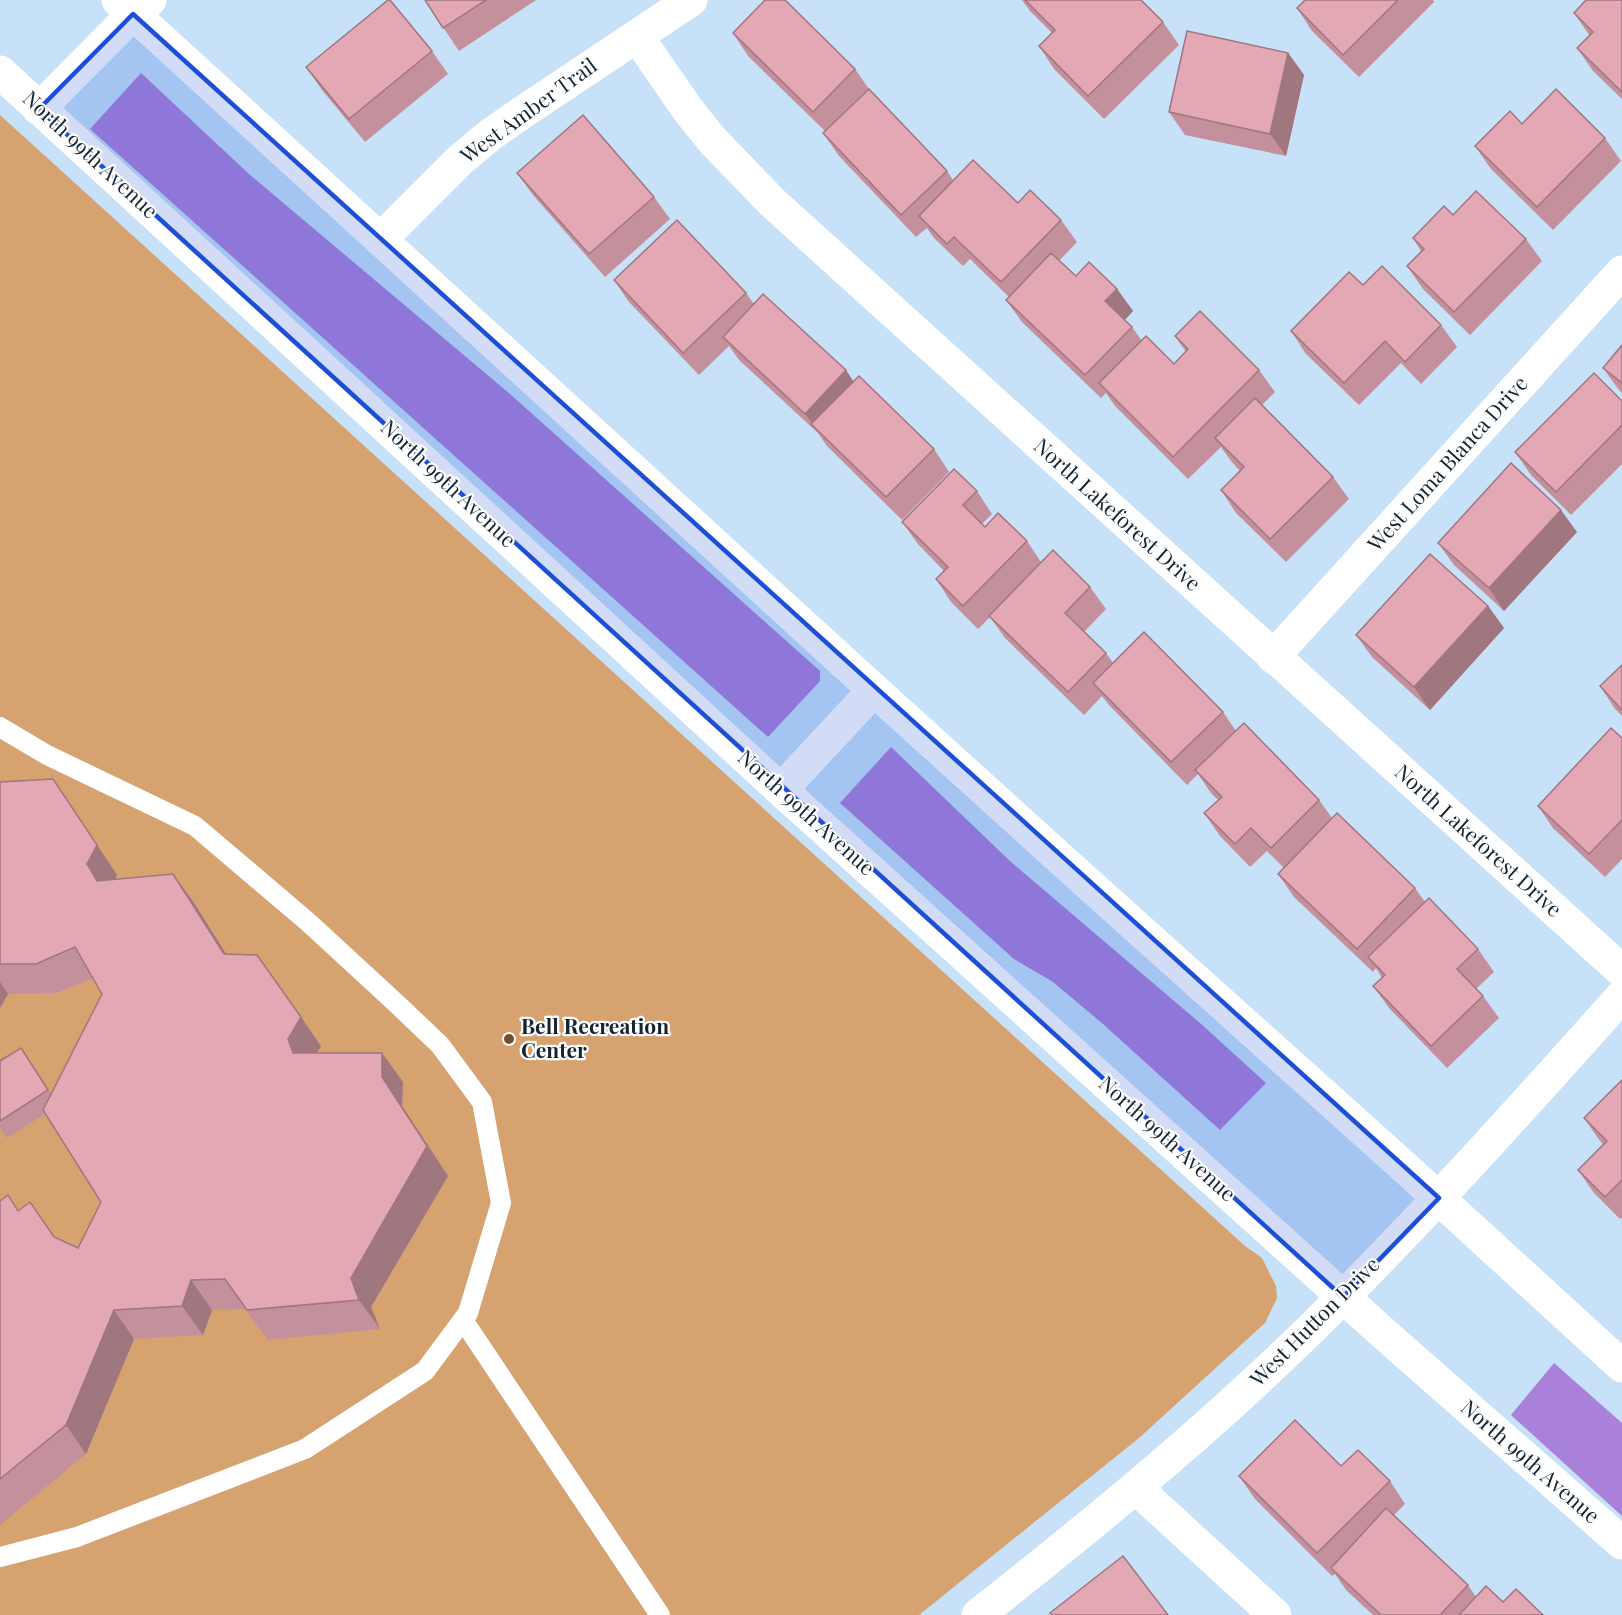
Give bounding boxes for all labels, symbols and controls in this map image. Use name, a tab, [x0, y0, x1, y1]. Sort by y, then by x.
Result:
street label: West Amber Trail	[453, 50, 602, 169]
street label: North 99th Avenue	[18, 84, 165, 224]
street label: West Loma Blanca Drive	[1360, 369, 1533, 557]
street label: North 99th Avenue	[376, 413, 523, 553]
street label: North Lakeforest Drive	[1029, 431, 1208, 596]
street label: North 99th Avenue	[733, 742, 882, 881]
street label: North Lakeforest Drive	[1390, 757, 1569, 922]
place label: Bell Recreation Center	[521, 1011, 669, 1063]
marker: Bell Recreation Center	[502, 1032, 516, 1046]
street label: North 99th Avenue	[1094, 1068, 1243, 1207]
street label: West Hutton Drive	[1242, 1250, 1384, 1392]
street label: North 99th Avenue	[1456, 1392, 1607, 1529]

